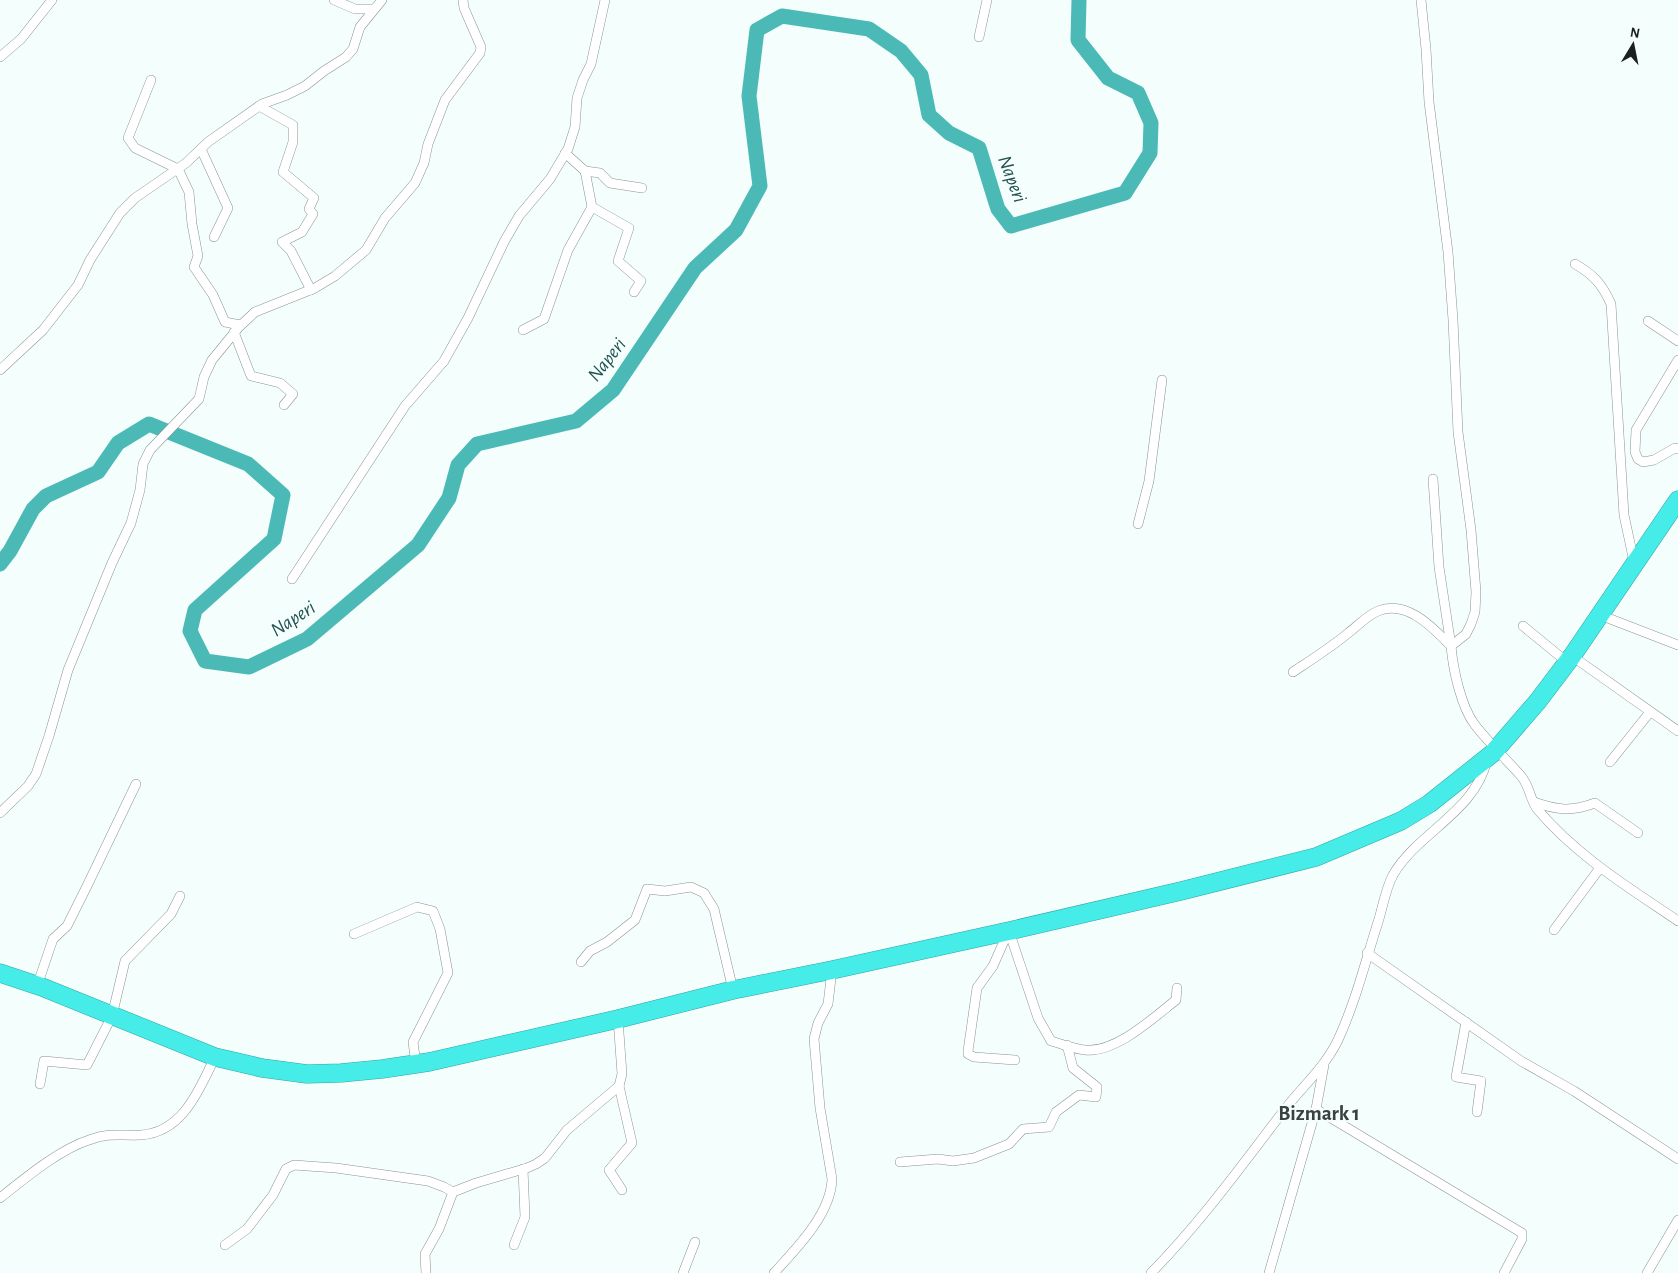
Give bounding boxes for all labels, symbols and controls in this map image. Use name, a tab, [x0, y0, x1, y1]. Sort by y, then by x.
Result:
north arrow	[1608, 20, 1658, 70]
text: N	[1629, 25, 1641, 41]
water label: Naperi	[994, 153, 1030, 205]
water label: Naperi	[584, 335, 630, 385]
water label: Naperi	[267, 597, 319, 641]
district label: Bizmark 1	[1278, 1103, 1360, 1124]

